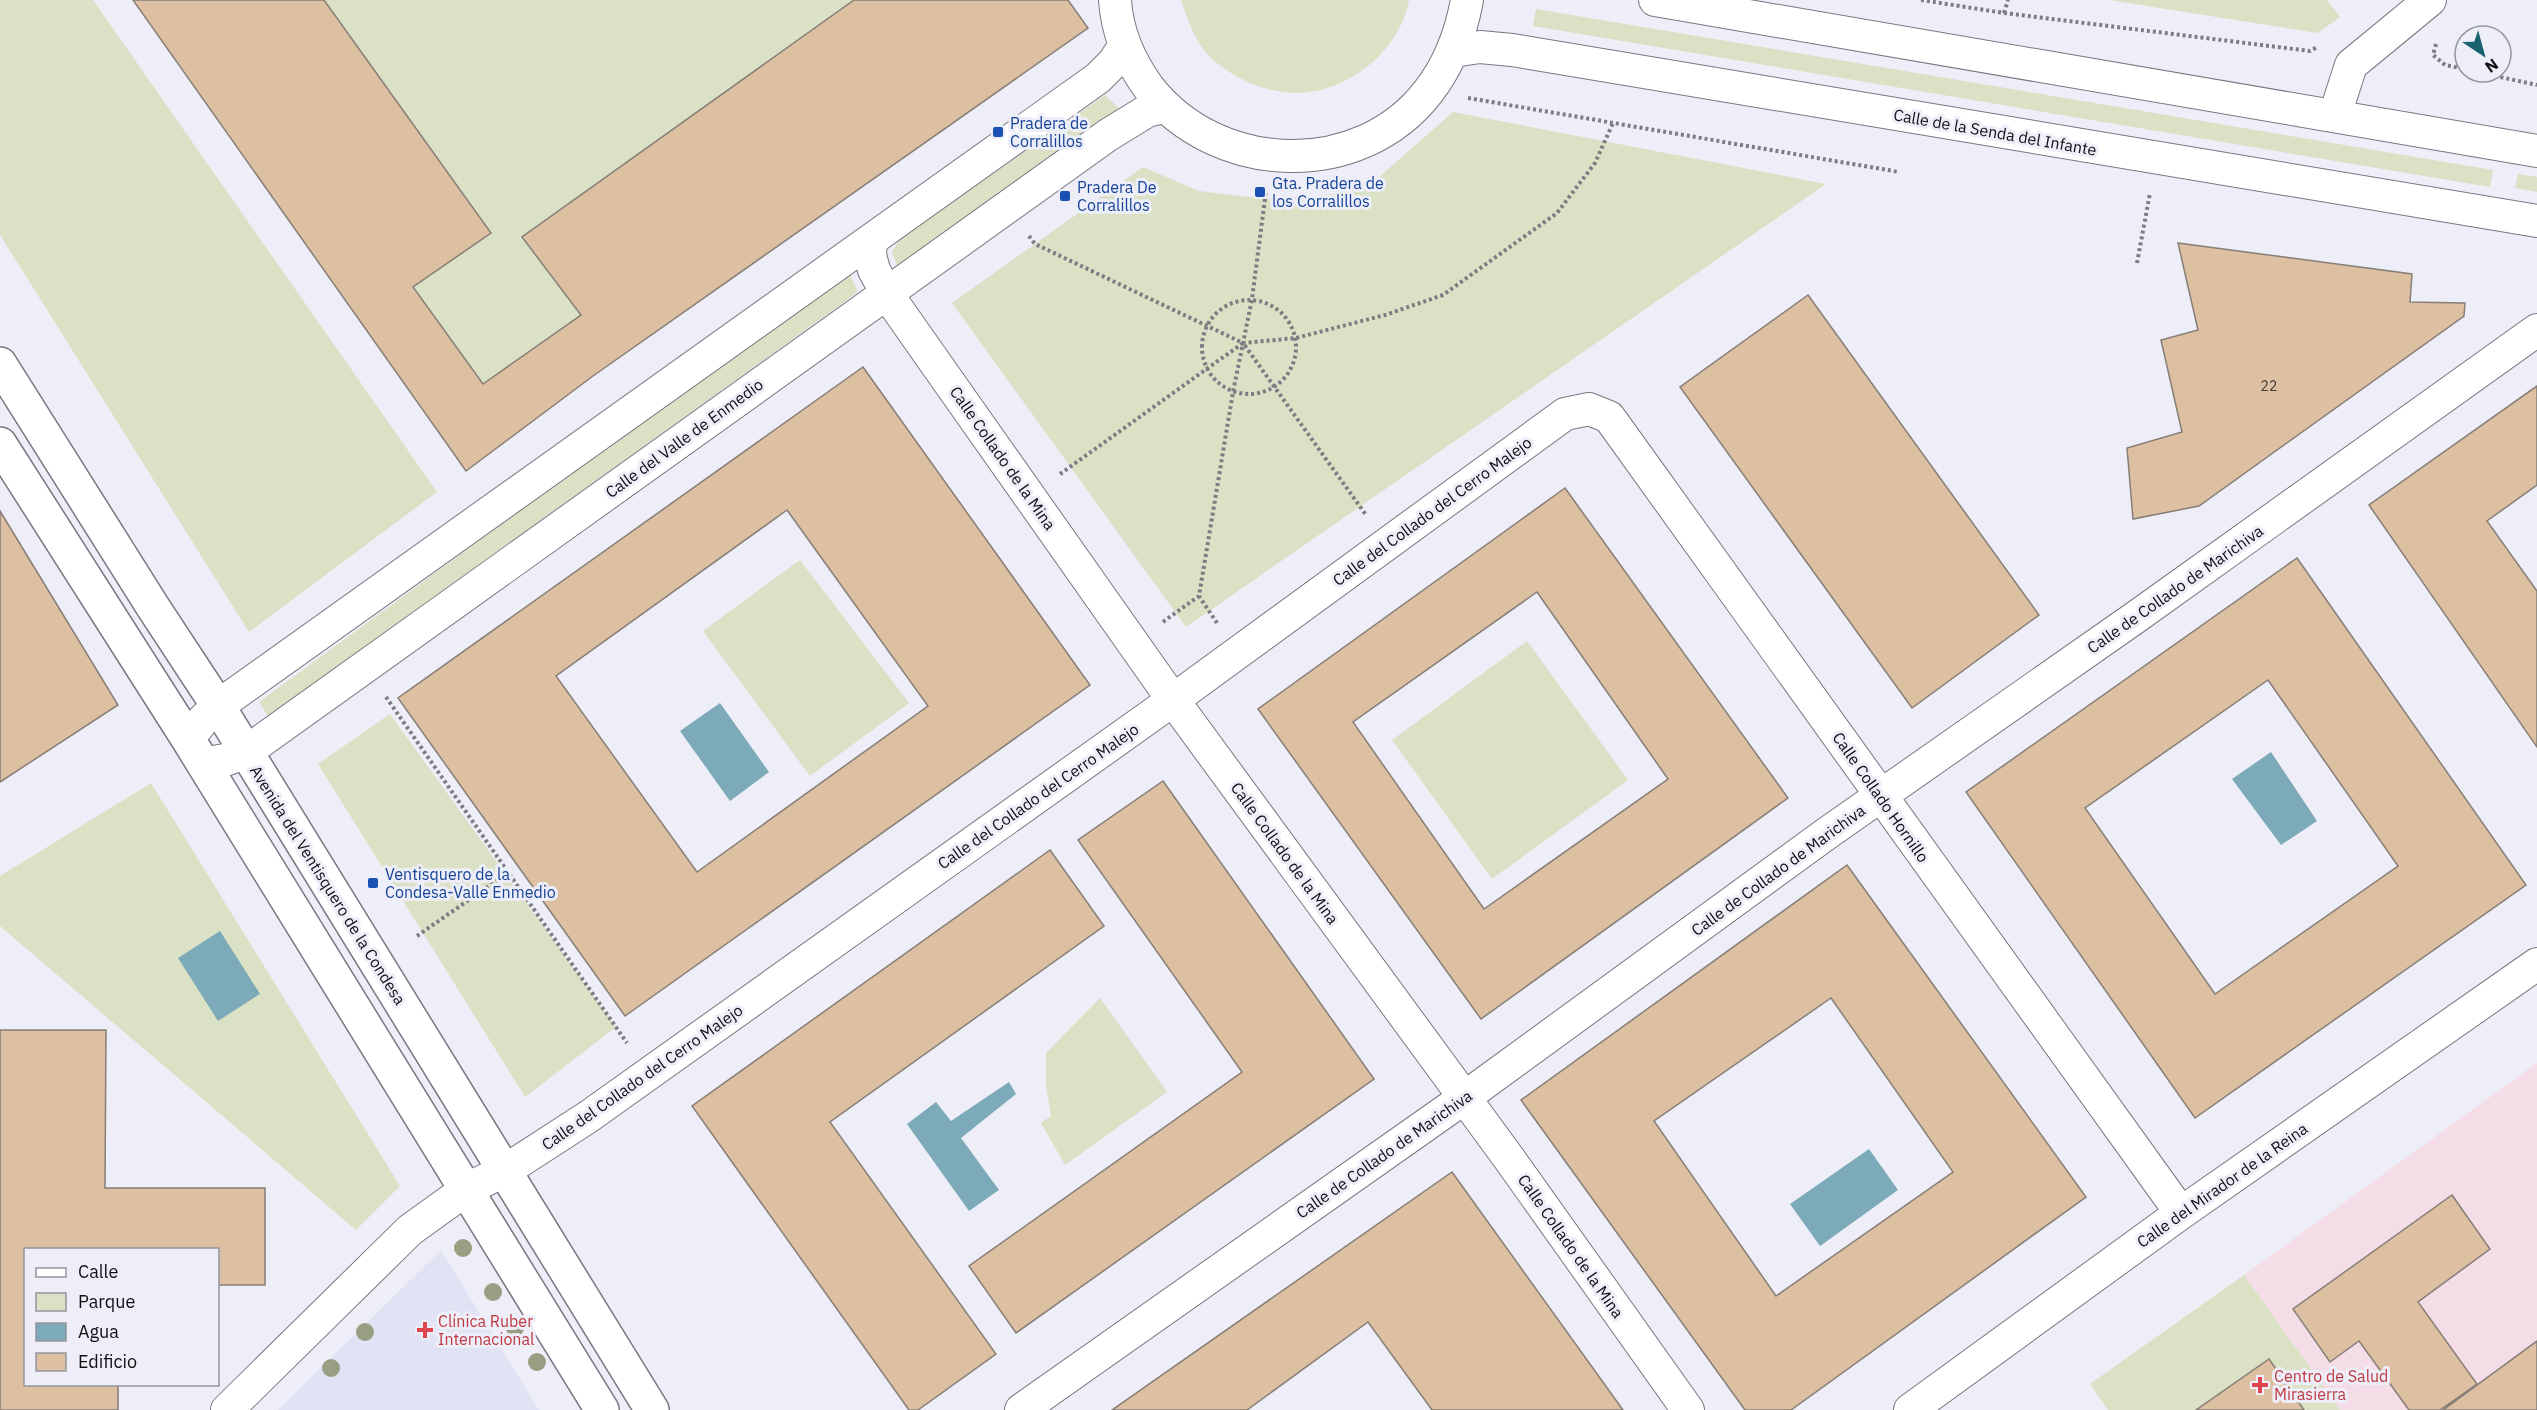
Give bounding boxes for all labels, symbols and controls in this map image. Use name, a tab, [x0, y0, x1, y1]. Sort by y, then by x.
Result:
north arrow	[2453, 24, 2513, 84]
text: N	[2481, 55, 2502, 78]
street label: Calle de la Senda del Infante	[1892, 104, 2098, 160]
place label: Pradera de Corralillos	[1010, 113, 1088, 151]
marker: Pradera de Corralillos	[991, 125, 1005, 139]
place label: Gta. Pradera de los Corralillos	[1272, 173, 1384, 211]
place label: Pradera De Corralillos	[1077, 177, 1157, 215]
marker: Gta. Pradera de los Corralillos	[1253, 185, 1267, 199]
marker: Pradera De Corralillos	[1058, 189, 1072, 203]
street label: Calle del Valle de Enmedio	[601, 374, 767, 502]
house number: 22	[2261, 377, 2277, 395]
street label: Calle Collado de la Mina	[946, 382, 1060, 534]
street label: Calle del Collado del Cerro Malejo	[1329, 432, 1535, 590]
street label: Calle de Collado de Marichiva	[2083, 520, 2267, 657]
street label: Calle del Collado del Cerro Malejo	[934, 719, 1142, 873]
street label: Calle Collado Hornillo	[1828, 728, 1934, 866]
street label: Avenida del Ventisquero de la Condesa	[246, 762, 411, 1009]
street label: Calle Collado de la Mina	[1227, 778, 1344, 928]
street label: Calle de Collado de Marichiva	[1687, 800, 1869, 940]
place label: Ventisquero de la Condesa-Valle Enmedio	[385, 864, 556, 902]
marker: Ventisquero de la Condesa-Valle Enmedio	[366, 876, 380, 890]
street label: Calle del Collado del Cerro Malejo	[538, 1000, 746, 1154]
street label: Calle de Collado de Marichiva	[1292, 1085, 1476, 1222]
street label: Calle del Mirador de la Reina	[2133, 1118, 2312, 1252]
street label: Calle Collado de la Mina	[1514, 1170, 1628, 1322]
legend	[24, 1248, 219, 1386]
text: Calle	[78, 1260, 118, 1283]
text: Parque	[78, 1290, 136, 1313]
place label: Clínica Ruber Internacional	[438, 1311, 534, 1349]
text: Agua	[78, 1320, 119, 1343]
marker: Clínica Ruber Internacional	[416, 1321, 434, 1339]
text: Edificio	[78, 1350, 137, 1373]
place label: Centro de Salud Mirasierra	[2274, 1366, 2388, 1404]
marker: Centro de Salud Mirasierra	[2251, 1376, 2269, 1394]

